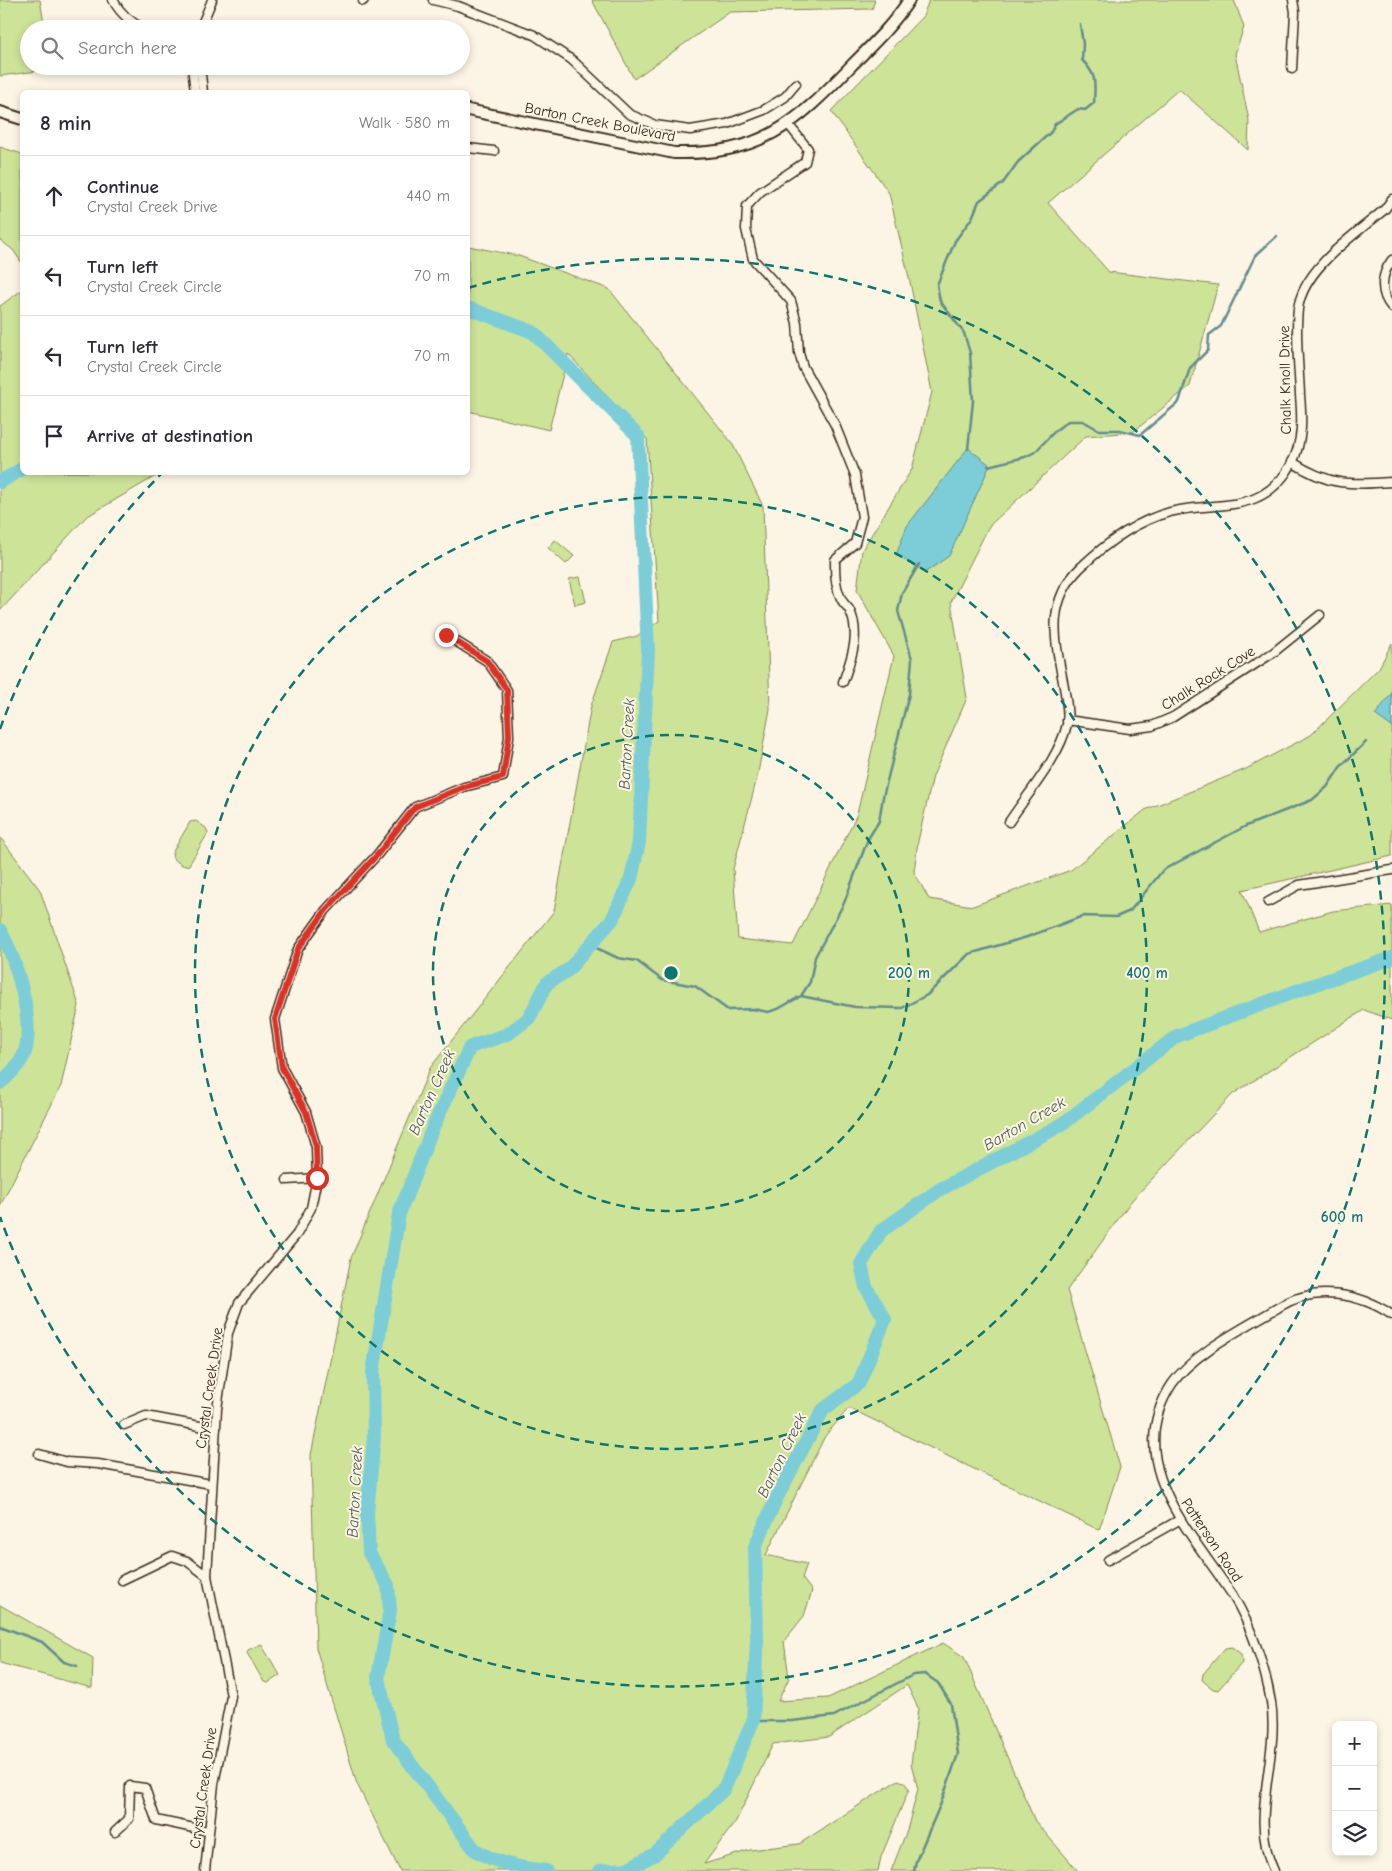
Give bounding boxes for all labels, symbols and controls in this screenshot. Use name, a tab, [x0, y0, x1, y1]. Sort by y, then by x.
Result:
search box	[20, 20, 470, 75]
icon: search	[38, 34, 66, 62]
text: Search here	[78, 37, 177, 59]
street label: Barton Creek Boulevard	[523, 99, 677, 145]
text: 8 min	[40, 111, 91, 135]
text: Walk · 580 m	[359, 114, 450, 132]
text: Continue	[87, 176, 159, 198]
icon: ahead	[40, 182, 68, 210]
text: 440 m	[406, 187, 450, 205]
text: Crystal Creek Drive	[87, 198, 218, 216]
text: Turn left	[87, 256, 158, 278]
icon: left	[40, 262, 68, 290]
text: 70 m	[414, 267, 450, 285]
text: Crystal Creek Circle	[87, 278, 222, 296]
street label: Chalk Knoll Drive	[1275, 325, 1295, 435]
text: Turn left	[87, 336, 158, 358]
icon: left	[40, 342, 68, 370]
text: 70 m	[414, 347, 450, 365]
text: Crystal Creek Circle	[87, 358, 222, 376]
icon: arrive	[40, 422, 68, 450]
text: Arrive at destination	[87, 425, 253, 447]
route end	[435, 624, 458, 647]
street label: Chalk Rock Cove	[1158, 642, 1259, 714]
water label: Barton Creek	[616, 698, 638, 790]
centre of rings	[662, 964, 680, 982]
text: 200 m	[888, 964, 930, 982]
text: 400 m	[1126, 964, 1168, 982]
water label: Barton Creek	[405, 1047, 459, 1138]
water label: Barton Creek	[980, 1093, 1069, 1155]
route start	[306, 1167, 329, 1190]
text: 600 m	[1321, 1208, 1363, 1226]
street label: Crystal Creek Drive	[192, 1326, 227, 1450]
water label: Barton Creek	[754, 1410, 810, 1501]
water label: Barton Creek	[344, 1446, 366, 1538]
street label: Patterson Road	[1177, 1495, 1247, 1585]
map controls	[1332, 1721, 1377, 1856]
button: +	[1332, 1721, 1377, 1766]
street label: Crystal Creek Drive	[186, 1726, 221, 1850]
button: −	[1332, 1766, 1377, 1811]
button: layers	[1332, 1811, 1377, 1856]

